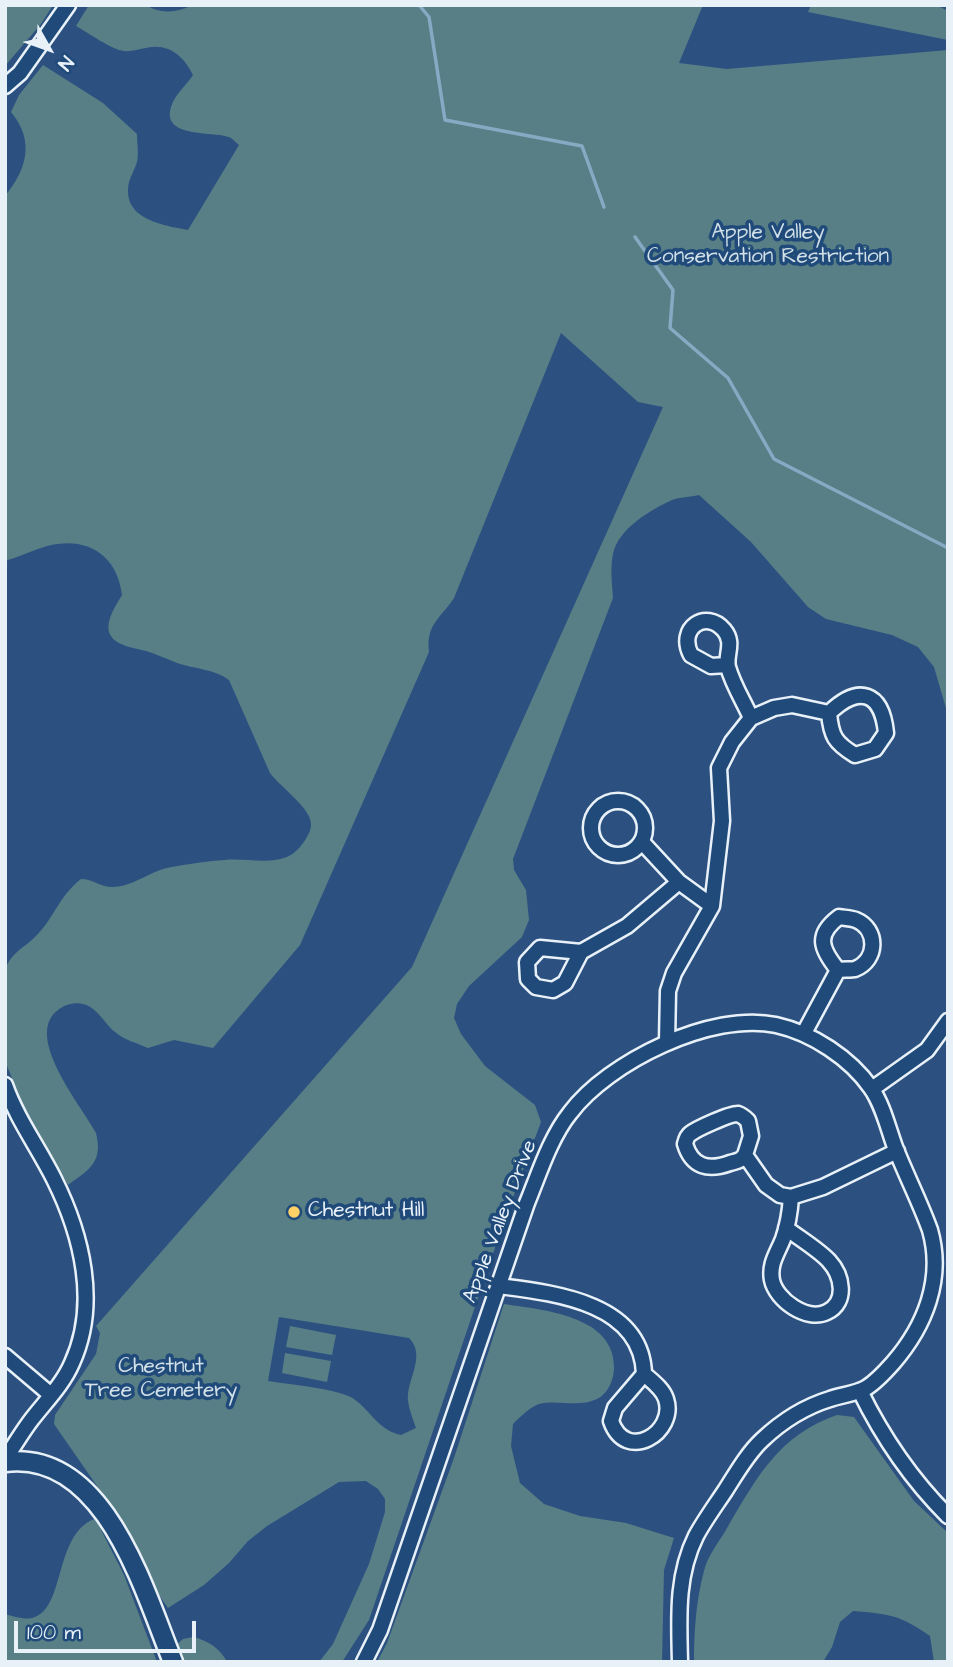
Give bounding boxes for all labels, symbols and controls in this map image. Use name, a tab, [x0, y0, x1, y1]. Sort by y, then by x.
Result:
north arrow	[14, 14, 84, 84]
text: N	[51, 50, 80, 76]
park label: Apple Valley Conservation Restriction	[647, 221, 889, 271]
street label: Apple Valley Drive	[458, 1137, 544, 1307]
place label: Chestnut Hill	[308, 1199, 424, 1225]
marker: Chestnut Hill	[286, 1204, 302, 1220]
park label: Chestnut Tree Cemetery	[85, 1355, 237, 1405]
scale bar	[18, 1608, 200, 1652]
text: 100 m	[27, 1618, 81, 1647]

